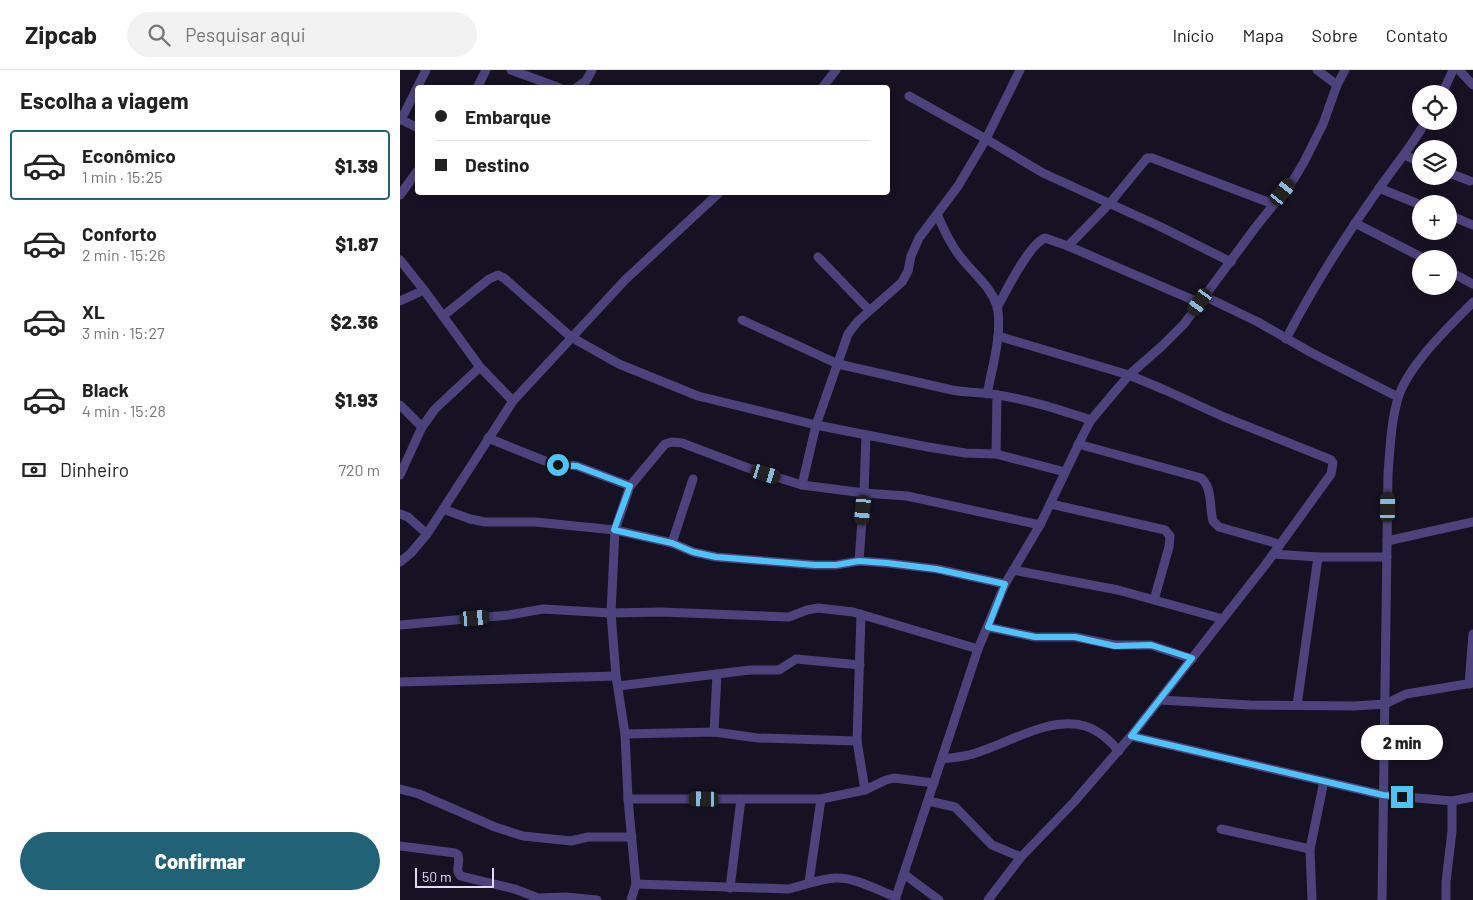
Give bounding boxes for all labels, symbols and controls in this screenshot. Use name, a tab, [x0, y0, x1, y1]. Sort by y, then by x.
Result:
search box	[127, 12, 477, 57]
text: Zipcab	[25, 20, 97, 49]
icon: search	[145, 21, 173, 49]
text: Pesquisar aqui	[185, 23, 306, 46]
text: Início	[1172, 24, 1214, 46]
text: Mapa	[1242, 24, 1284, 46]
text: Sobre	[1312, 24, 1358, 46]
text: Contato	[1386, 24, 1448, 46]
map controls	[1412, 85, 1457, 295]
button: locate	[1412, 85, 1457, 130]
text: Escolha a viagem	[20, 87, 189, 113]
text: Embarque	[465, 105, 551, 128]
button: layers	[1412, 140, 1457, 185]
icon: car	[22, 143, 67, 188]
text: Econômico	[82, 144, 176, 167]
text: Destino	[465, 153, 530, 176]
text: $1.39	[335, 154, 378, 177]
text: 1 min · 15:25	[82, 167, 163, 186]
car	[1267, 176, 1298, 208]
button: +	[1412, 195, 1457, 240]
icon: car	[22, 221, 67, 266]
text: Conforto	[82, 222, 157, 245]
text: $1.87	[335, 232, 378, 255]
text: 2 min · 15:26	[82, 245, 166, 264]
button: −	[1412, 250, 1457, 295]
car	[1185, 285, 1214, 319]
icon: car	[22, 299, 67, 344]
text: XL	[82, 300, 105, 323]
text: $2.36	[330, 310, 378, 333]
text: 3 min · 15:27	[82, 323, 165, 342]
icon: car	[22, 377, 67, 422]
text: Black	[82, 378, 129, 401]
text: $1.93	[335, 388, 378, 411]
text: 4 min · 15:28	[82, 401, 166, 420]
route start	[547, 454, 569, 476]
icon: cash	[20, 456, 48, 484]
text: Dinheiro	[60, 458, 129, 481]
text: 720 m	[338, 460, 380, 479]
car	[749, 462, 782, 486]
car	[1380, 492, 1395, 522]
car	[854, 494, 871, 526]
car	[459, 609, 490, 627]
callout: 2 min	[1361, 724, 1443, 760]
text: 2 min	[1383, 733, 1421, 752]
route end	[1391, 786, 1413, 808]
car	[688, 791, 719, 807]
button: Confirmar	[20, 832, 380, 890]
scale bar	[415, 865, 494, 888]
text: 50 m	[422, 868, 451, 885]

